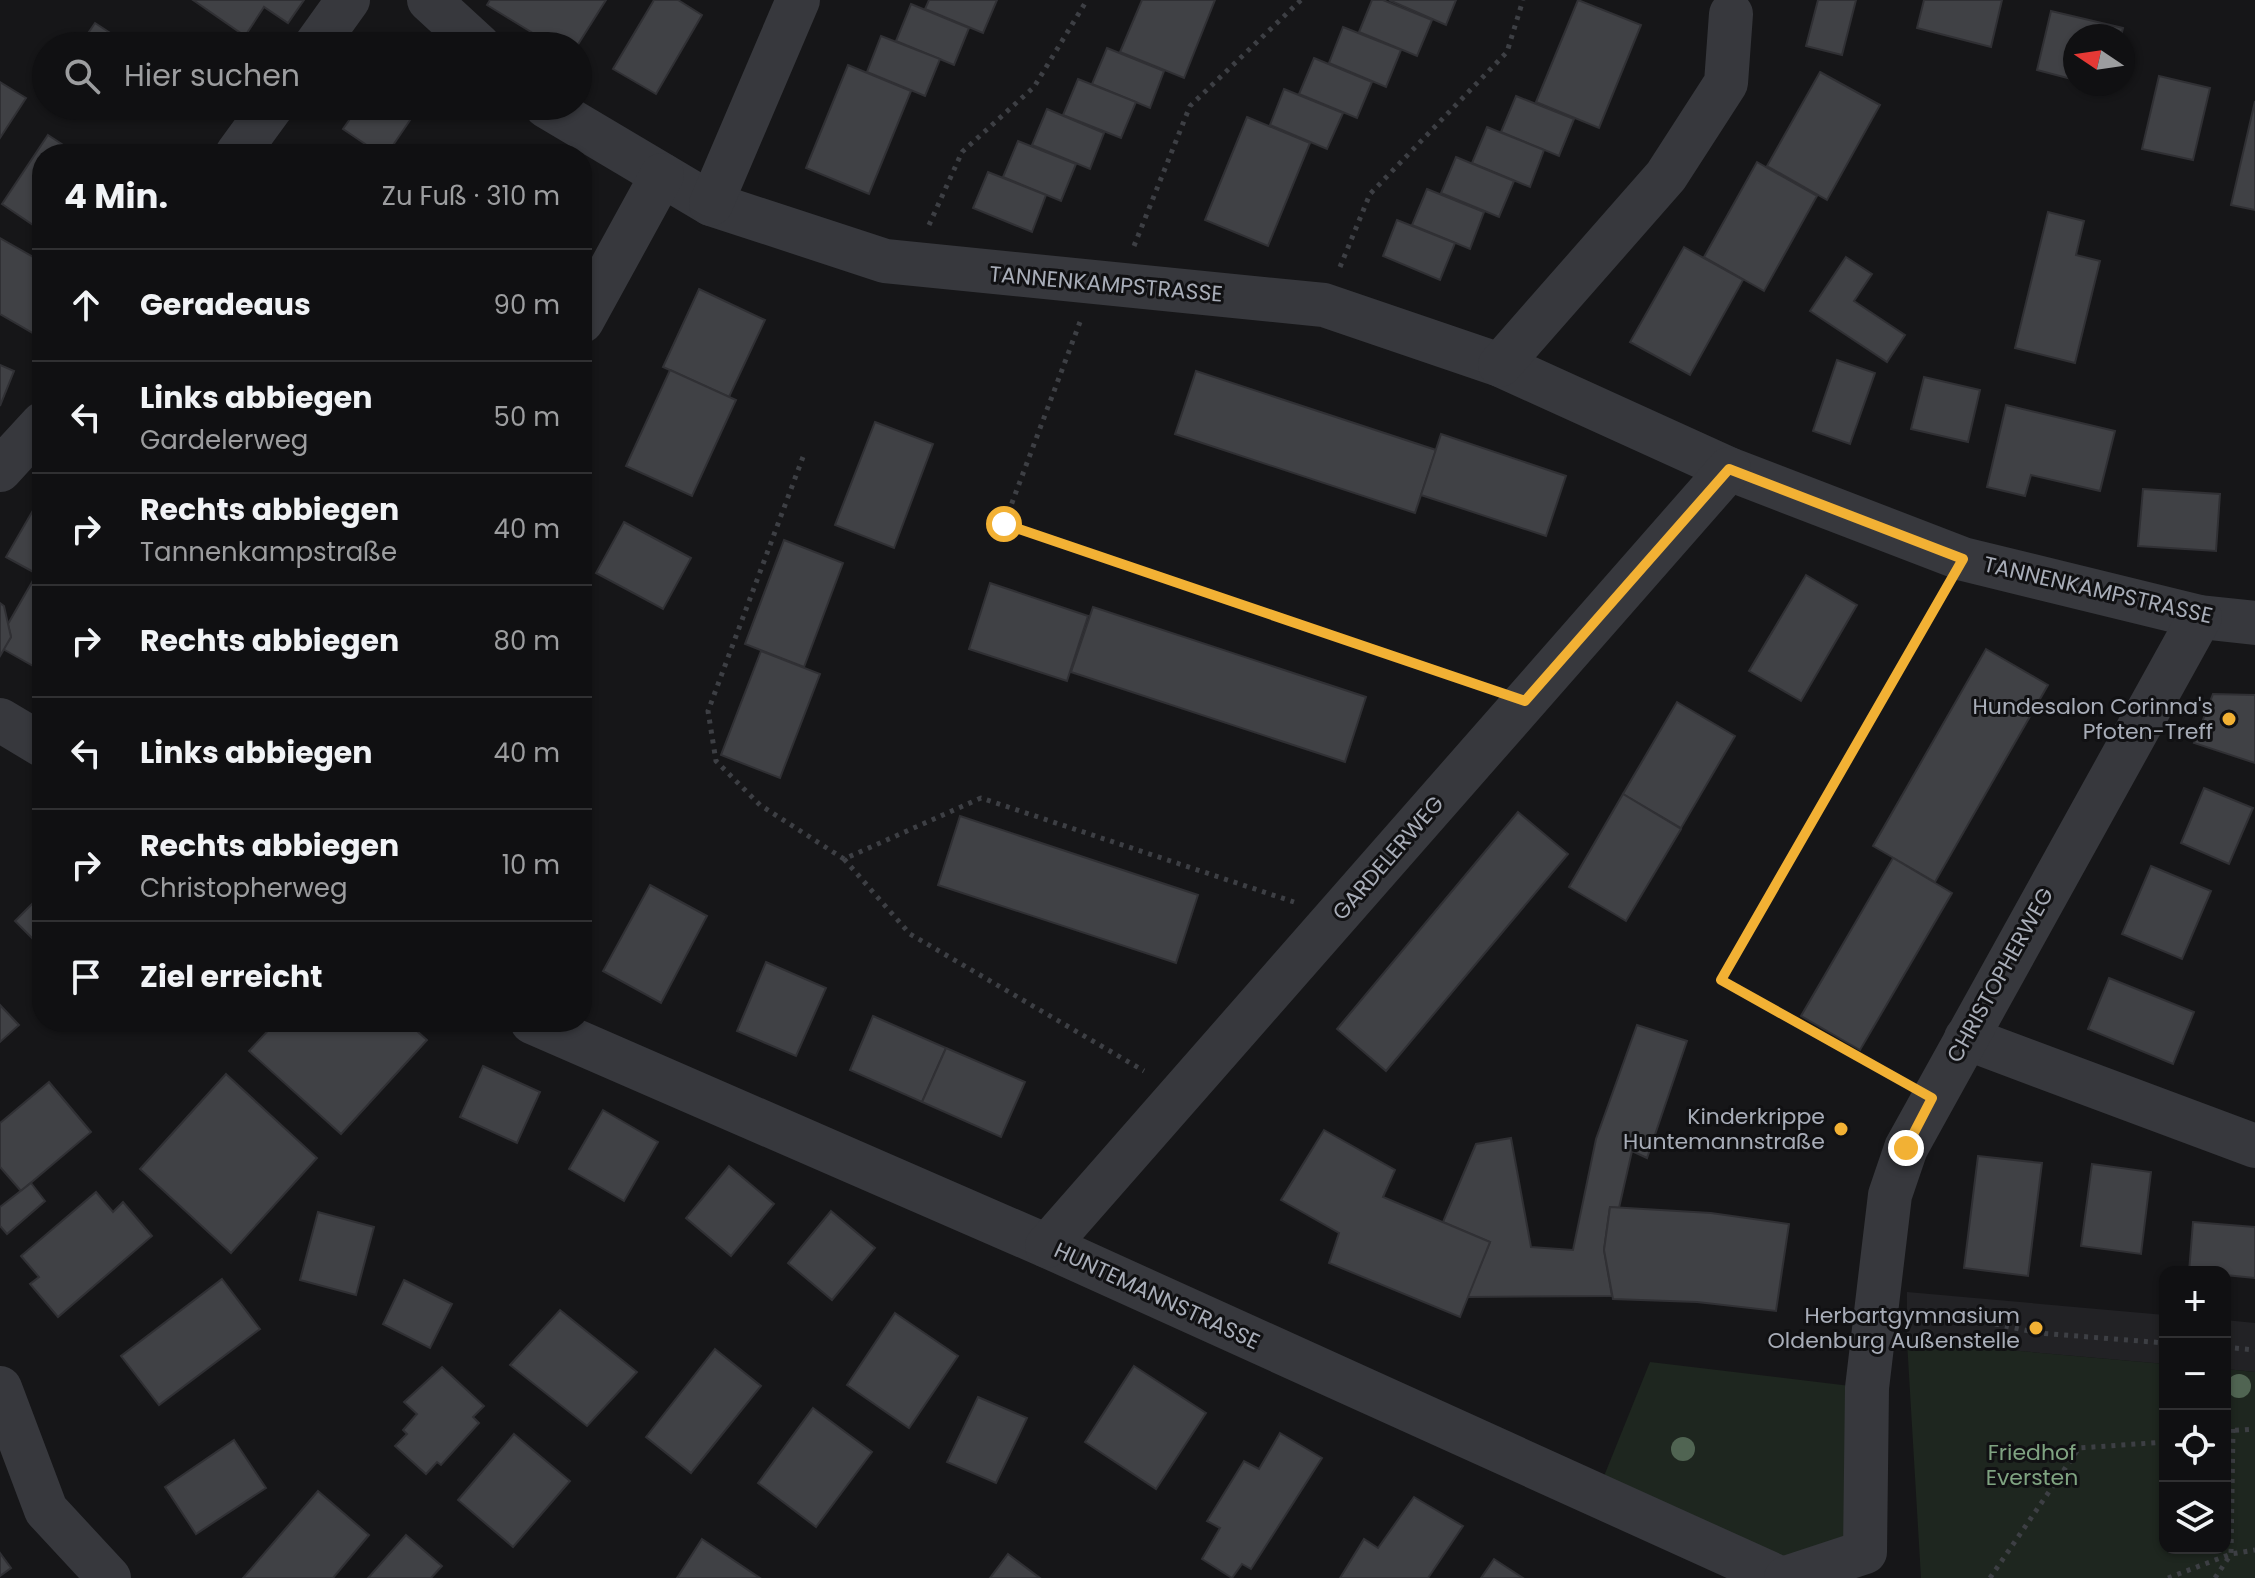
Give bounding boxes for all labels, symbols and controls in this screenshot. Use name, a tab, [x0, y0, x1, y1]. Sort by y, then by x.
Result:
north arrow	[2063, 24, 2135, 96]
search box	[32, 32, 592, 120]
icon: search	[60, 54, 104, 98]
text: Hier suchen	[124, 54, 300, 97]
text: 4 Min.	[64, 172, 168, 220]
text: Zu Fuß · 310 m	[382, 178, 560, 214]
street label: TANNENKAMPSTRASSE	[988, 258, 1224, 310]
icon: ahead	[64, 283, 108, 327]
text: Geradeaus	[140, 283, 311, 326]
text: 90 m	[494, 287, 560, 323]
text: Links abbiegen	[140, 376, 373, 419]
icon: left	[64, 395, 108, 439]
text: 50 m	[494, 399, 560, 435]
text: Gardelerweg	[140, 422, 308, 458]
text: Rechts abbiegen	[140, 488, 399, 531]
route start	[986, 506, 1022, 542]
icon: right	[64, 507, 108, 551]
text: 40 m	[494, 511, 560, 547]
text: Tannenkampstraße	[140, 534, 397, 570]
street label: TANNENKAMPSTRASSE	[1980, 549, 2216, 631]
icon: right	[64, 619, 108, 663]
text: Rechts abbiegen	[140, 619, 399, 662]
text: 80 m	[494, 623, 560, 659]
place label: Hundesalon Corinna's Pfoten-Treff	[1973, 691, 2213, 747]
marker: Hundesalon Corinna's Pfoten-Treff	[2220, 710, 2238, 728]
icon: left	[64, 731, 108, 775]
text: Links abbiegen	[140, 731, 373, 774]
text: 40 m	[494, 735, 560, 771]
street label: GARDELERWEG	[1325, 789, 1451, 927]
text: Rechts abbiegen	[140, 824, 399, 867]
icon: right	[64, 843, 108, 887]
text: 10 m	[502, 847, 560, 883]
text: Christopherweg	[140, 870, 348, 906]
street label: CHRISTOPHERWEG	[1939, 882, 2061, 1068]
icon: arrive	[64, 955, 108, 999]
text: Ziel erreicht	[140, 955, 322, 998]
place label: Kinderkrippe Huntemannstraße	[1623, 1101, 1825, 1157]
marker: Kinderkrippe Huntemannstraße	[1832, 1120, 1850, 1138]
route end	[1888, 1130, 1924, 1166]
street label: HUNTEMANNSTRASSE	[1049, 1235, 1265, 1357]
map controls	[2159, 1266, 2231, 1554]
button: +	[2159, 1266, 2231, 1338]
place label: Herbartgymnasium Oldenburg Außenstelle	[1768, 1300, 2020, 1356]
marker: Herbartgymnasium Oldenburg Außenstelle	[2027, 1319, 2045, 1337]
button: −	[2159, 1338, 2231, 1410]
button: locate	[2159, 1410, 2231, 1482]
park label: Friedhof Eversten	[1986, 1437, 2078, 1493]
button: layers	[2159, 1482, 2231, 1554]

